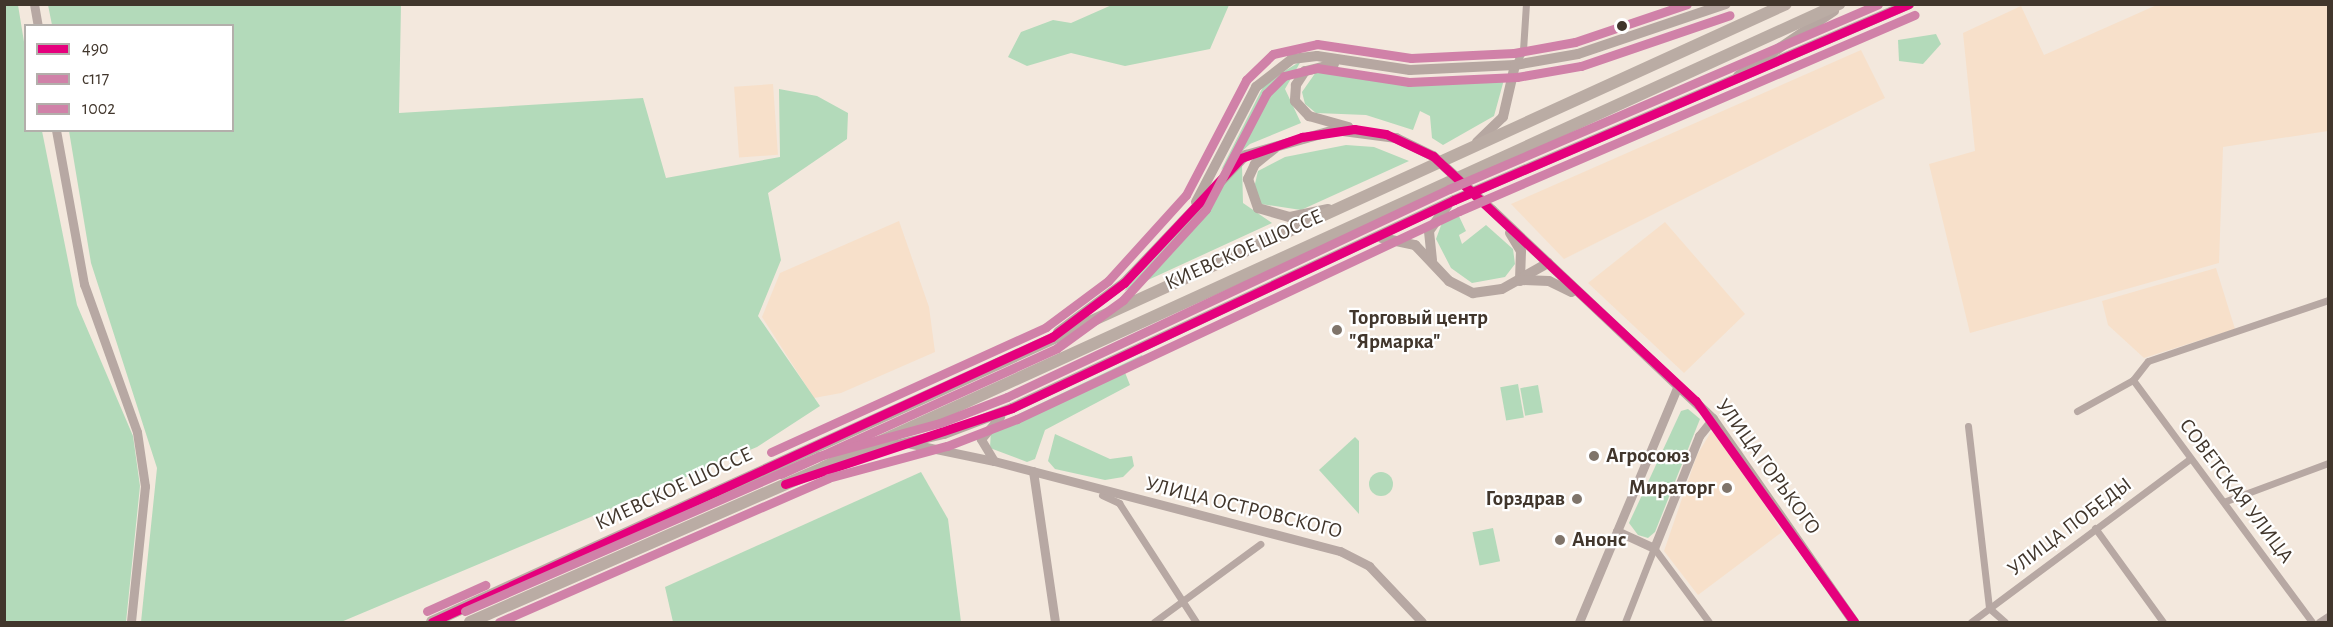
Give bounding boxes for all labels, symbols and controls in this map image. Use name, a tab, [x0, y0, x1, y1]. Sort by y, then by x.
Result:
unlabelled marker	[1616, 20, 1628, 32]
legend	[24, 24, 234, 132]
text: 490	[82, 40, 109, 58]
text: с117	[82, 70, 109, 88]
text: 1002	[82, 100, 115, 118]
street label: КИЕВСКОЕ ШОССЕ	[1161, 204, 1327, 296]
place label: Торговый центр "Ярмарка"	[1349, 305, 1488, 355]
marker: Торговый центр "Ярмарка"	[1330, 323, 1344, 337]
street label: УЛИЦА ГОРЬКОГО	[1710, 394, 1826, 540]
street label: СОВЕТСКАЯ УЛИЦА	[2173, 414, 2299, 568]
street label: КИЕВСКОЕ ШОССЕ	[592, 442, 756, 536]
place label: Агросоюз	[1606, 443, 1690, 469]
marker: Агросоюз	[1587, 449, 1601, 463]
street label: УЛИЦА ОСТРОВСКОГО	[1143, 471, 1345, 545]
street label: УЛИЦА ПОБЕДЫ	[2003, 472, 2137, 582]
place label: Мираторг	[1629, 475, 1715, 501]
marker: Мираторг	[1720, 481, 1734, 495]
place label: Горздрав	[1486, 486, 1565, 512]
marker: Горздрав	[1570, 492, 1584, 506]
place label: Анонс	[1572, 527, 1626, 553]
marker: Анонс	[1553, 533, 1567, 547]

